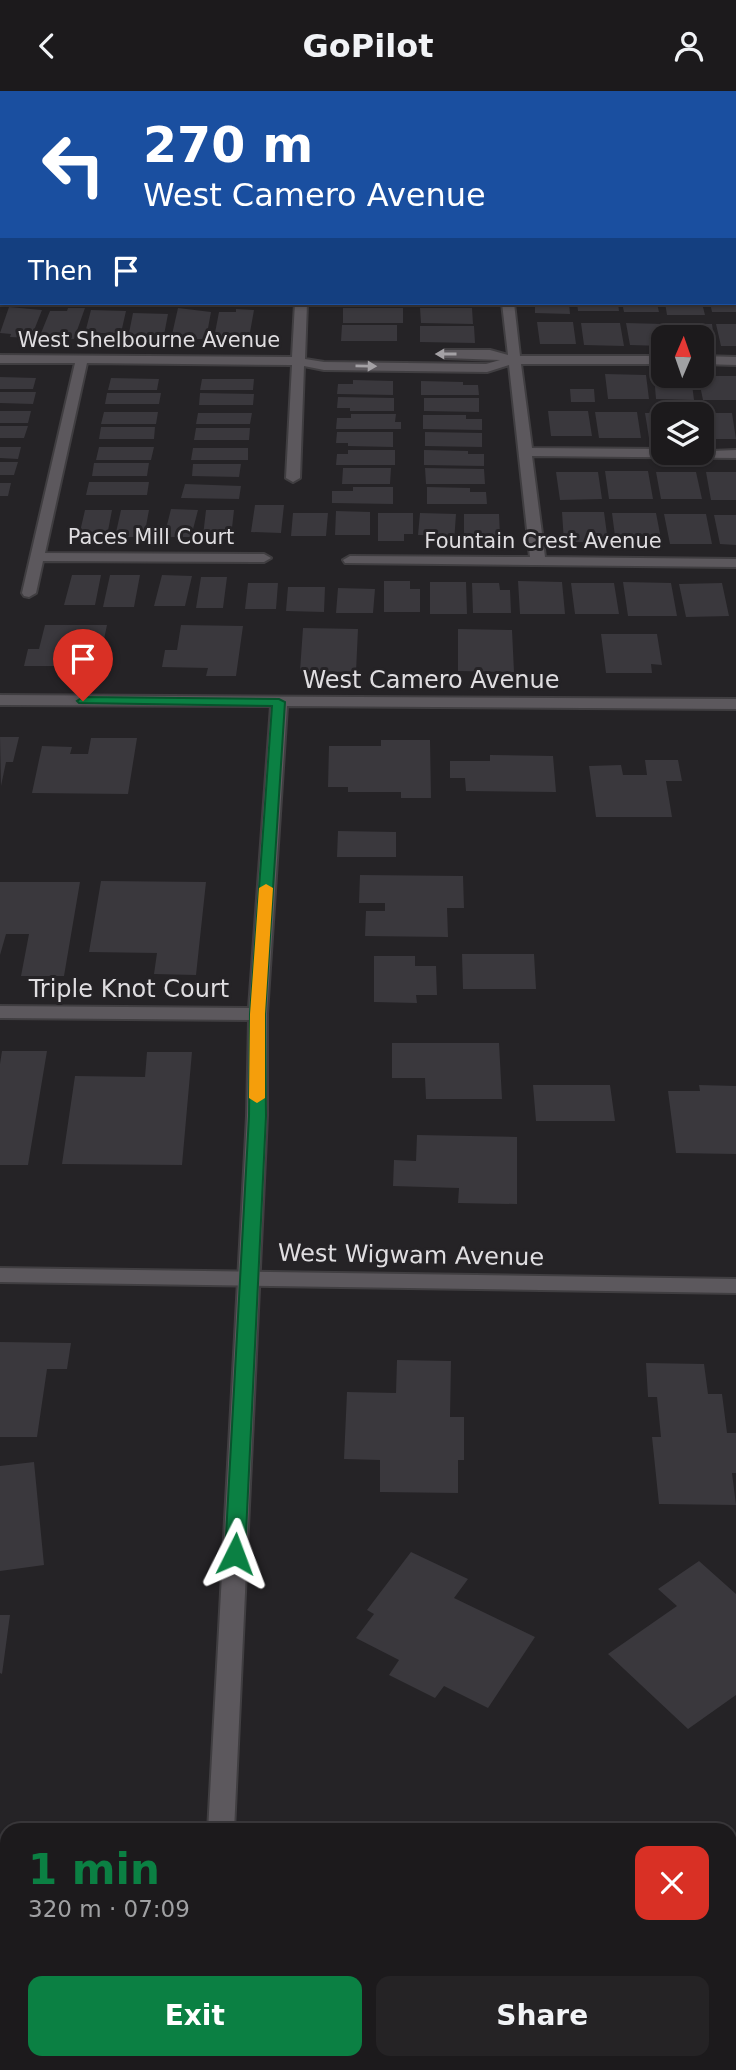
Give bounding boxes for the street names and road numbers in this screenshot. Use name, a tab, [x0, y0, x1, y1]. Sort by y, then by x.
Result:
street label: West Shelbourne Avenue	[18, 328, 280, 352]
street label: Paces Mill Court	[68, 525, 234, 549]
street label: Fountain Crest Avenue	[424, 529, 662, 553]
street label: West Camero Avenue	[302, 666, 560, 694]
street label: Triple Knot Court	[28, 975, 229, 1003]
street label: West Wigwam Avenue	[278, 1239, 544, 1271]

